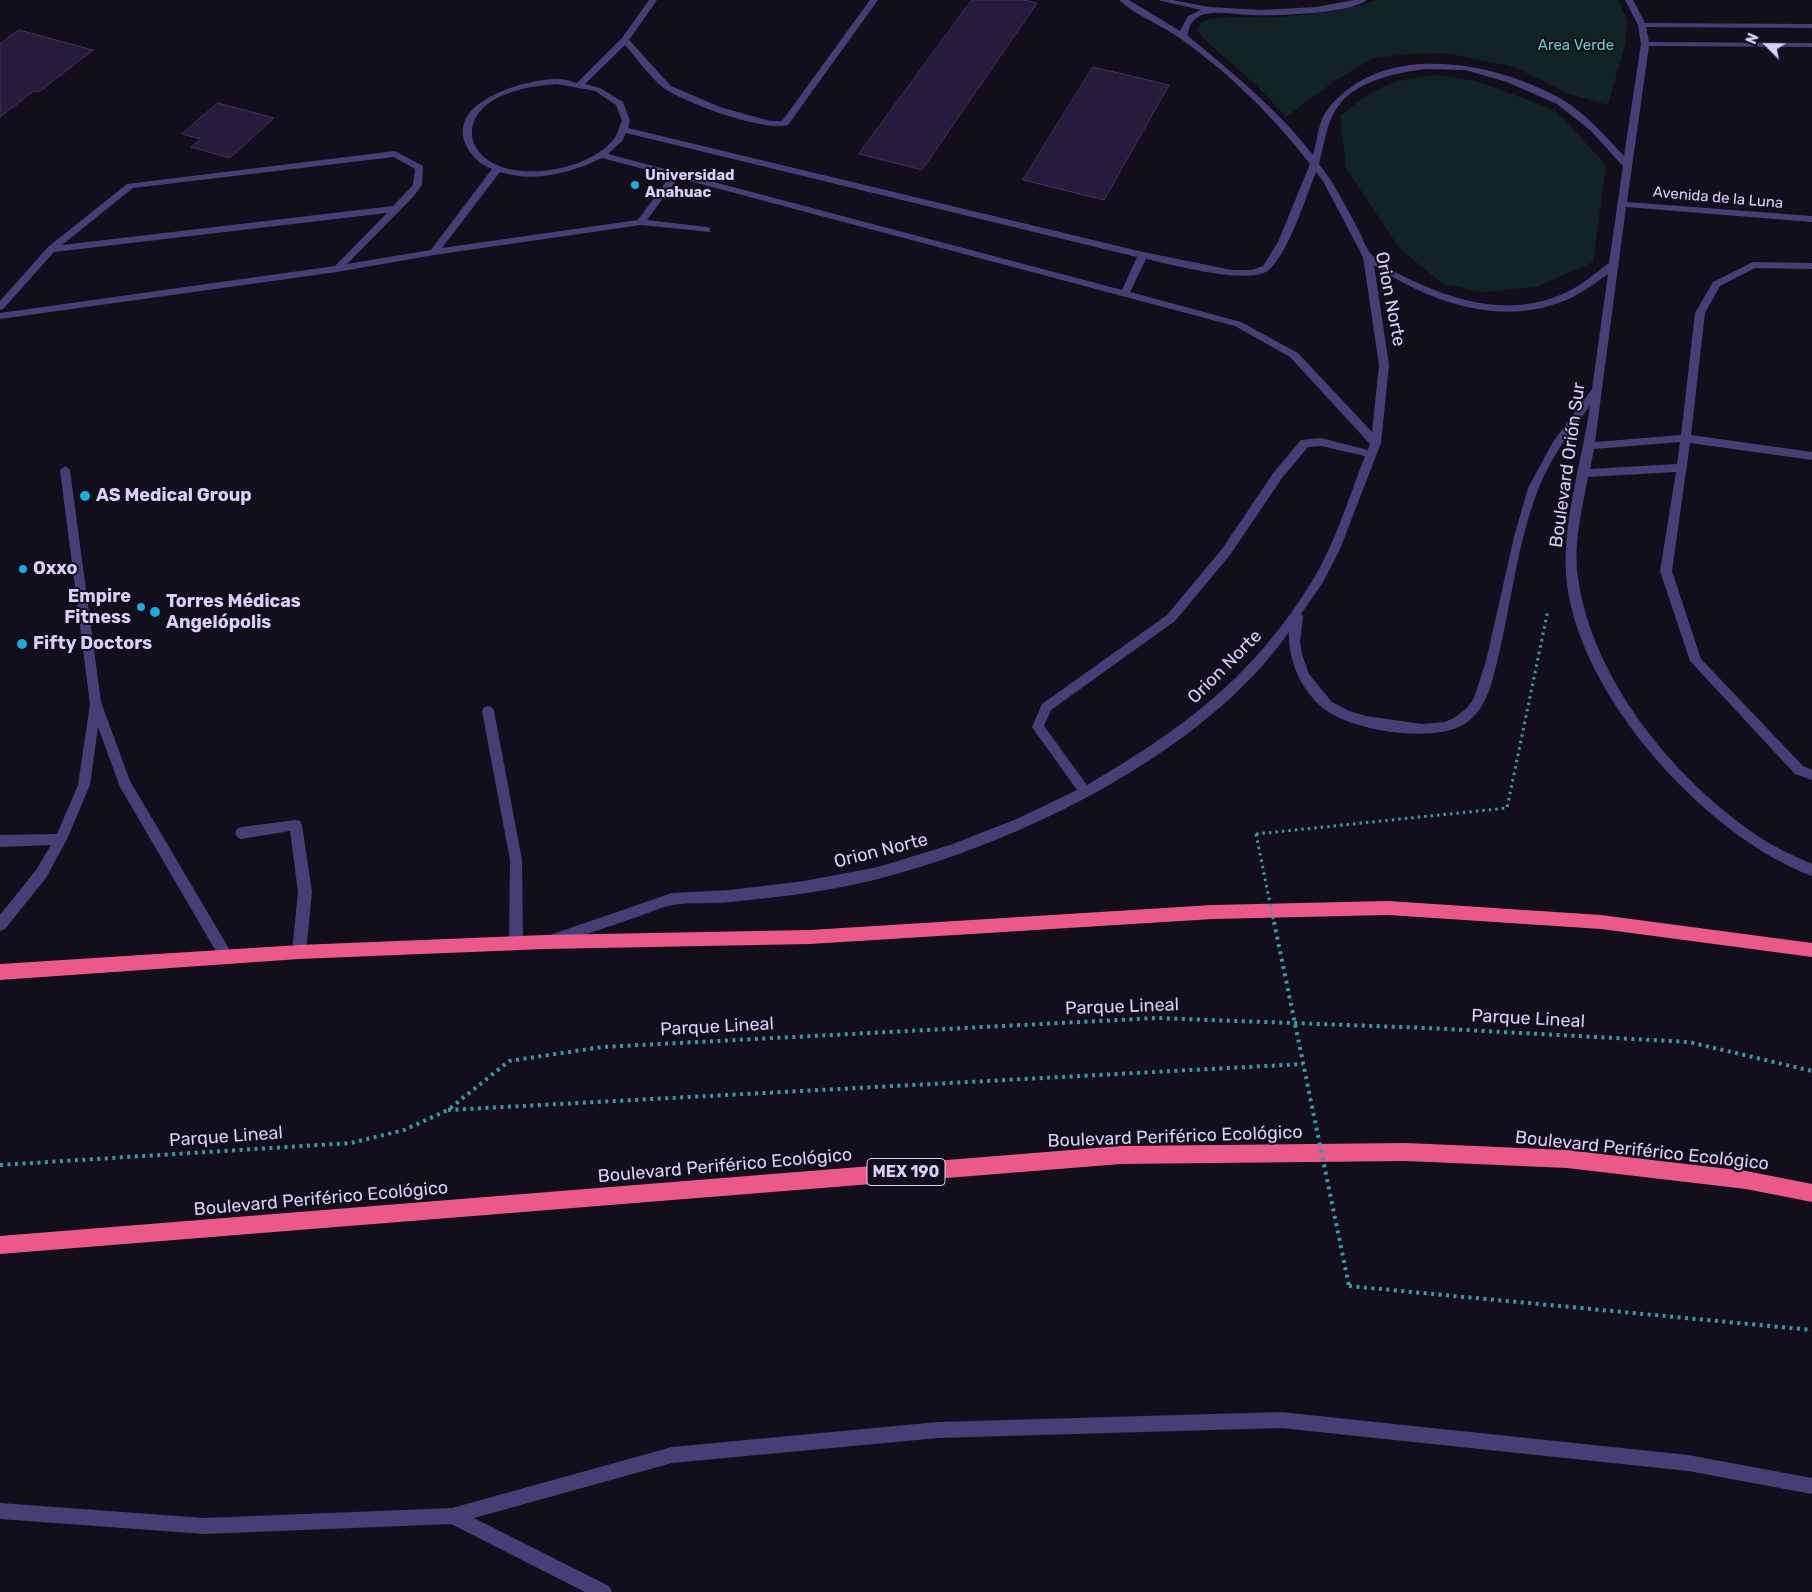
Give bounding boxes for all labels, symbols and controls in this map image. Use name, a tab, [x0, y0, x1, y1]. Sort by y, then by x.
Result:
north arrow	[1742, 20, 1792, 70]
text: N	[1743, 31, 1763, 47]
park label: Area Verde	[1538, 37, 1614, 55]
place label: Universidad Anahuac	[645, 167, 735, 202]
marker: Universidad Anahuac	[629, 179, 641, 191]
street label: Avenida de la Luna	[1652, 183, 1784, 213]
street label: Orion Norte	[1370, 250, 1410, 348]
street label: Boulevard Orión Sur	[1546, 381, 1590, 549]
place label: AS Medical Group	[96, 485, 252, 507]
marker: AS Medical Group	[78, 489, 92, 503]
place label: Oxxo	[33, 558, 78, 580]
marker: Oxxo	[17, 563, 29, 575]
place label: Empire Fitness	[64, 586, 131, 628]
place label: Torres Médicas Angelópolis	[166, 591, 301, 634]
marker: Empire Fitness	[135, 601, 147, 613]
marker: Torres Médicas Angelópolis	[148, 605, 162, 619]
street label: Orion Norte	[1183, 625, 1267, 709]
place label: Fifty Doctors	[33, 633, 152, 655]
marker: Fifty Doctors	[15, 637, 29, 651]
street label: Orion Norte	[832, 829, 930, 873]
street label: Parque Lineal	[1065, 994, 1179, 1020]
street label: Parque Lineal	[1471, 1005, 1585, 1033]
street label: Parque Lineal	[660, 1013, 774, 1041]
street label: Parque Lineal	[168, 1122, 284, 1152]
street label: Boulevard Periférico Ecológico	[1047, 1122, 1303, 1152]
street label: Boulevard Periférico Ecológico	[1514, 1127, 1770, 1175]
street label: Boulevard Periférico Ecológico	[597, 1144, 853, 1188]
road number: MEX 190	[867, 1158, 945, 1186]
street label: Boulevard Periférico Ecológico	[193, 1177, 449, 1221]

